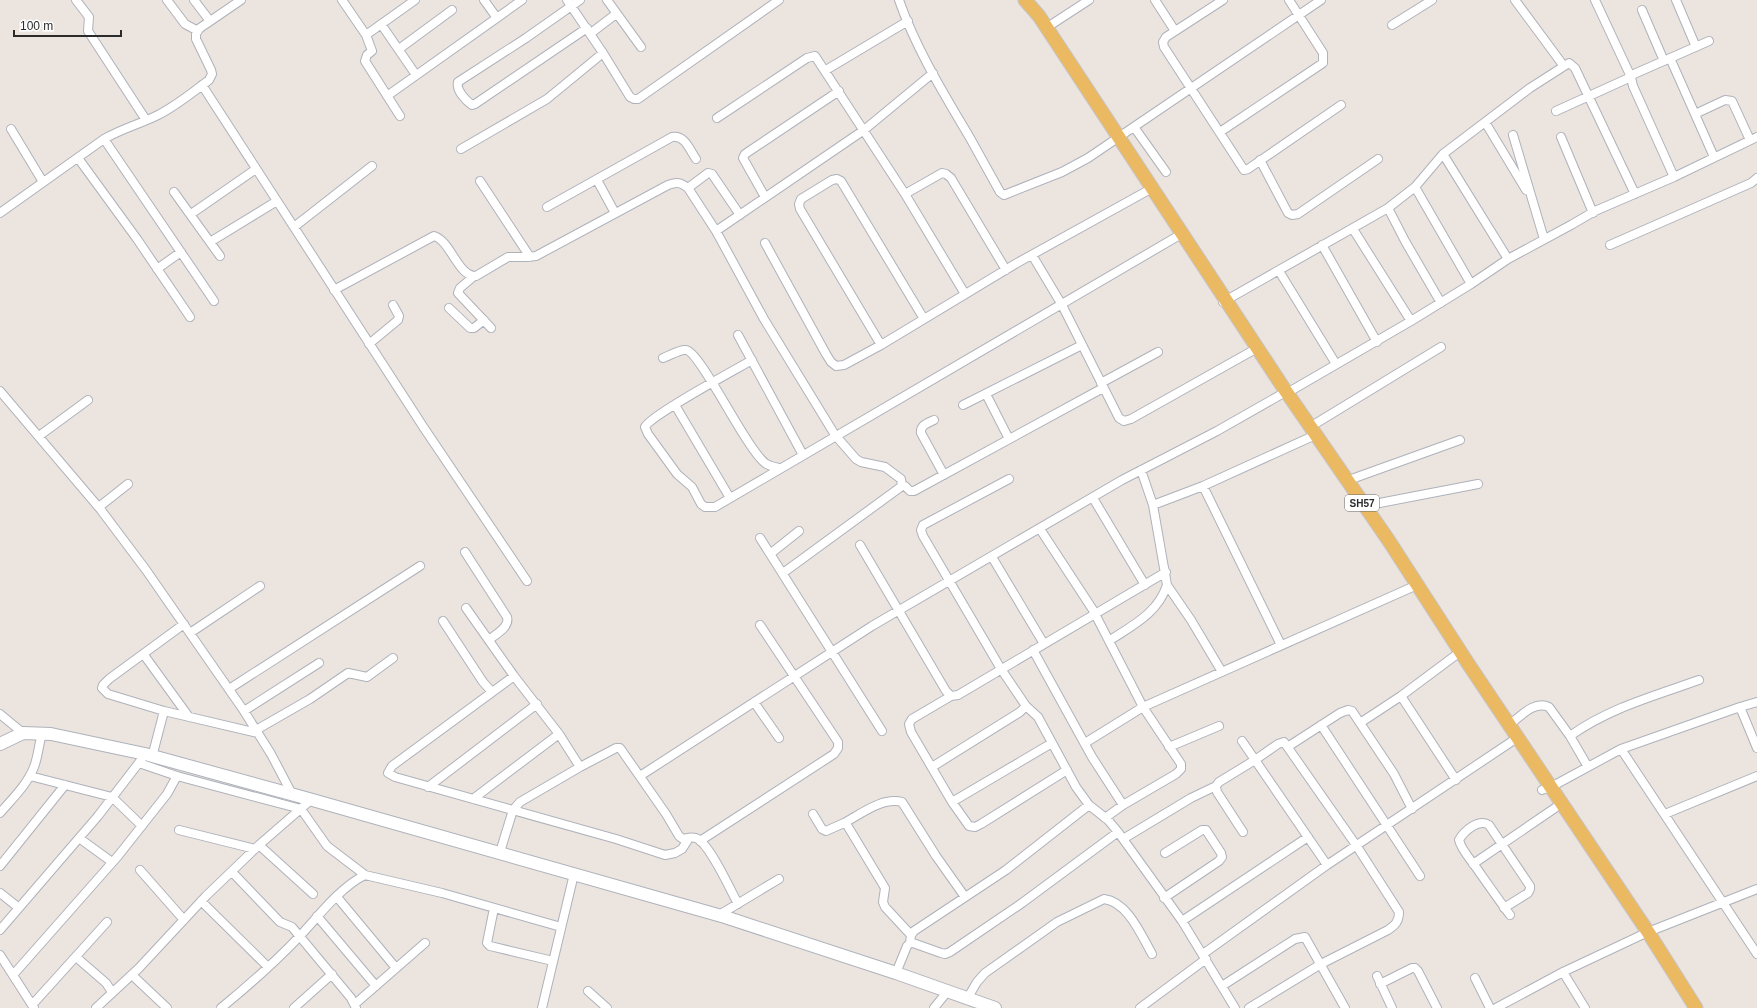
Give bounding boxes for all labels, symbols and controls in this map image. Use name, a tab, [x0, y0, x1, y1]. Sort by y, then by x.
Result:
scale bar	[14, 12, 121, 38]
text: 100 m	[20, 19, 53, 33]
road number: SH57	[1345, 495, 1379, 511]

